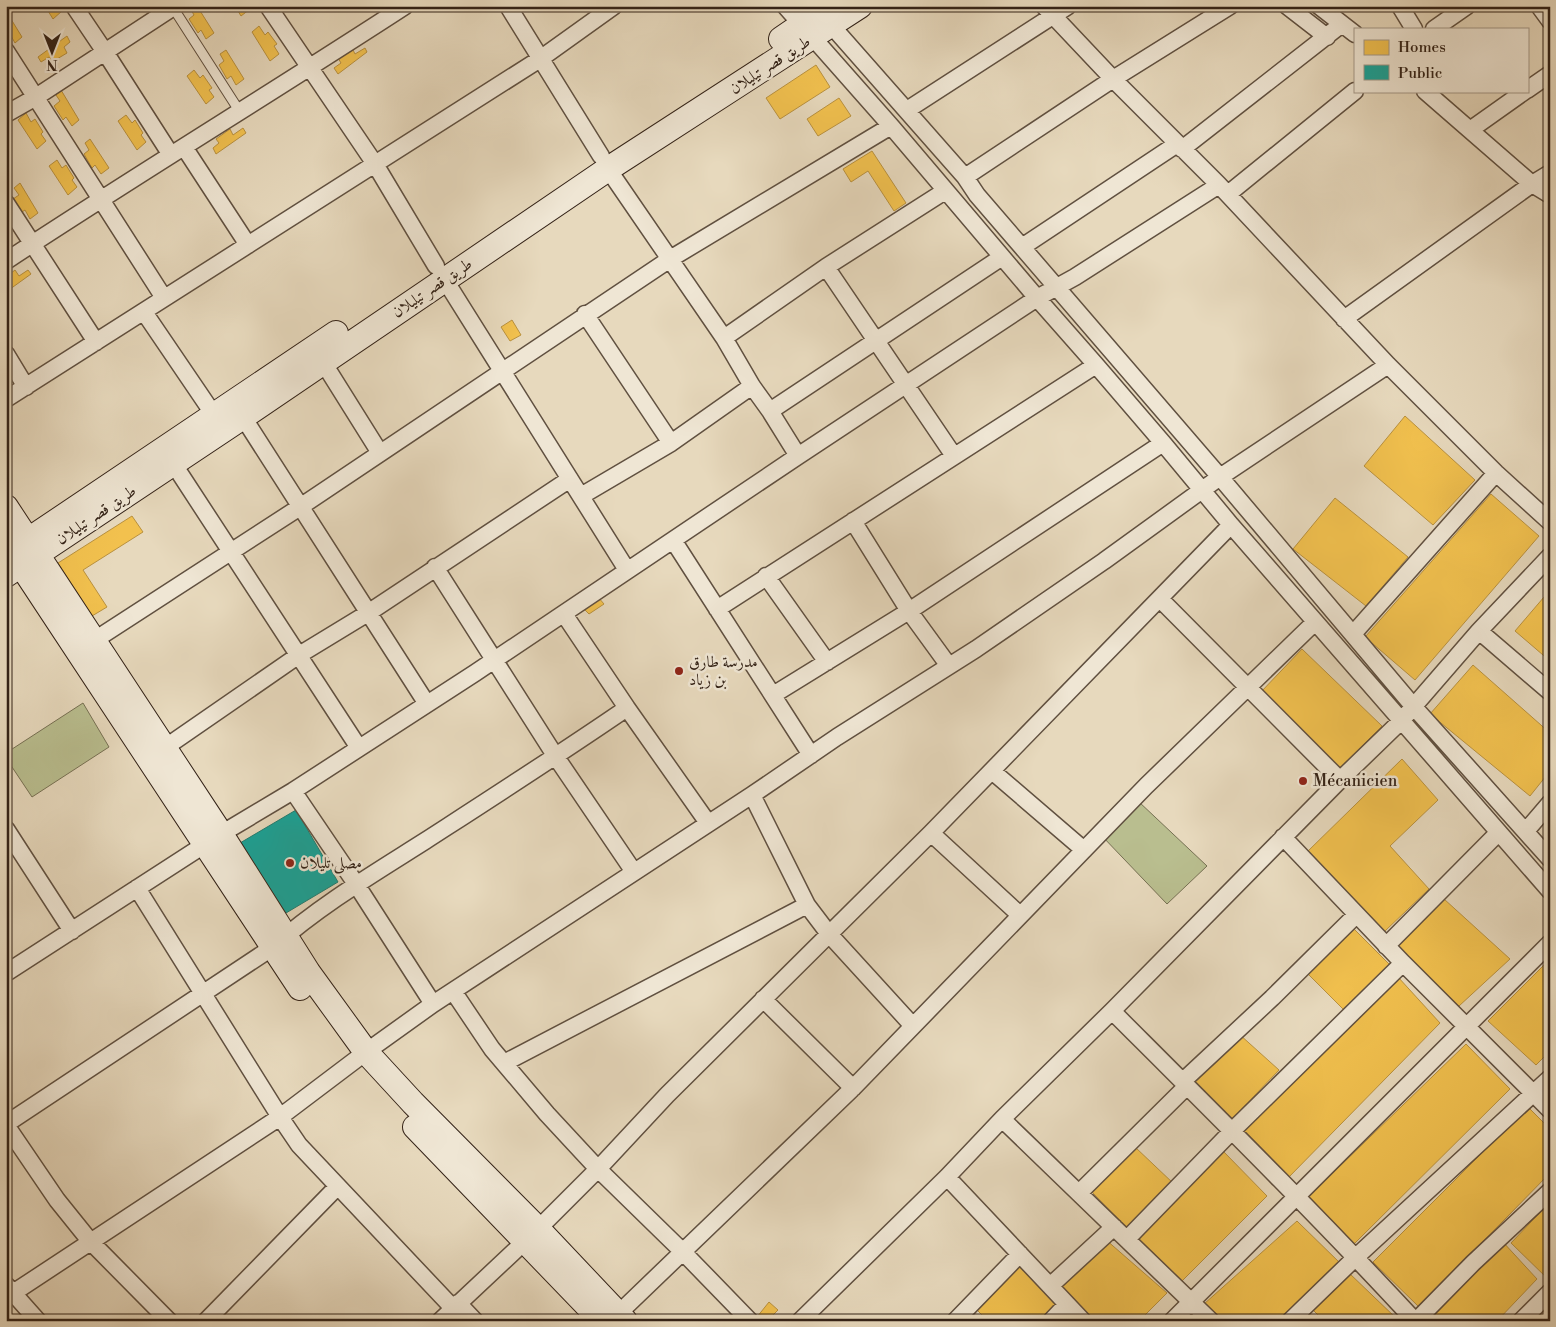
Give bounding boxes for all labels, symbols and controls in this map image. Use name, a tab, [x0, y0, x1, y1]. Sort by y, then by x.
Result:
north arrow	[28, 28, 78, 78]
legend	[1354, 28, 1528, 92]
street label: طريق قصر تيليلان	[726, 31, 814, 99]
text: Homes	[1398, 38, 1446, 57]
text: N	[46, 55, 58, 73]
text: Public	[1398, 64, 1442, 83]
street label: طريق قصر تيليلان	[388, 254, 476, 322]
street label: طريق قصر تيليلان	[52, 481, 140, 549]
place label: مدرسة طارق بن زياد	[689, 652, 758, 690]
marker: مدرسة طارق بن زياد	[673, 665, 685, 677]
place label: Mécanicien	[1313, 771, 1398, 791]
marker: Mécanicien	[1297, 775, 1309, 787]
place label: مصلى تليلان	[300, 853, 362, 874]
marker: مصلى تليلان	[284, 857, 296, 869]

